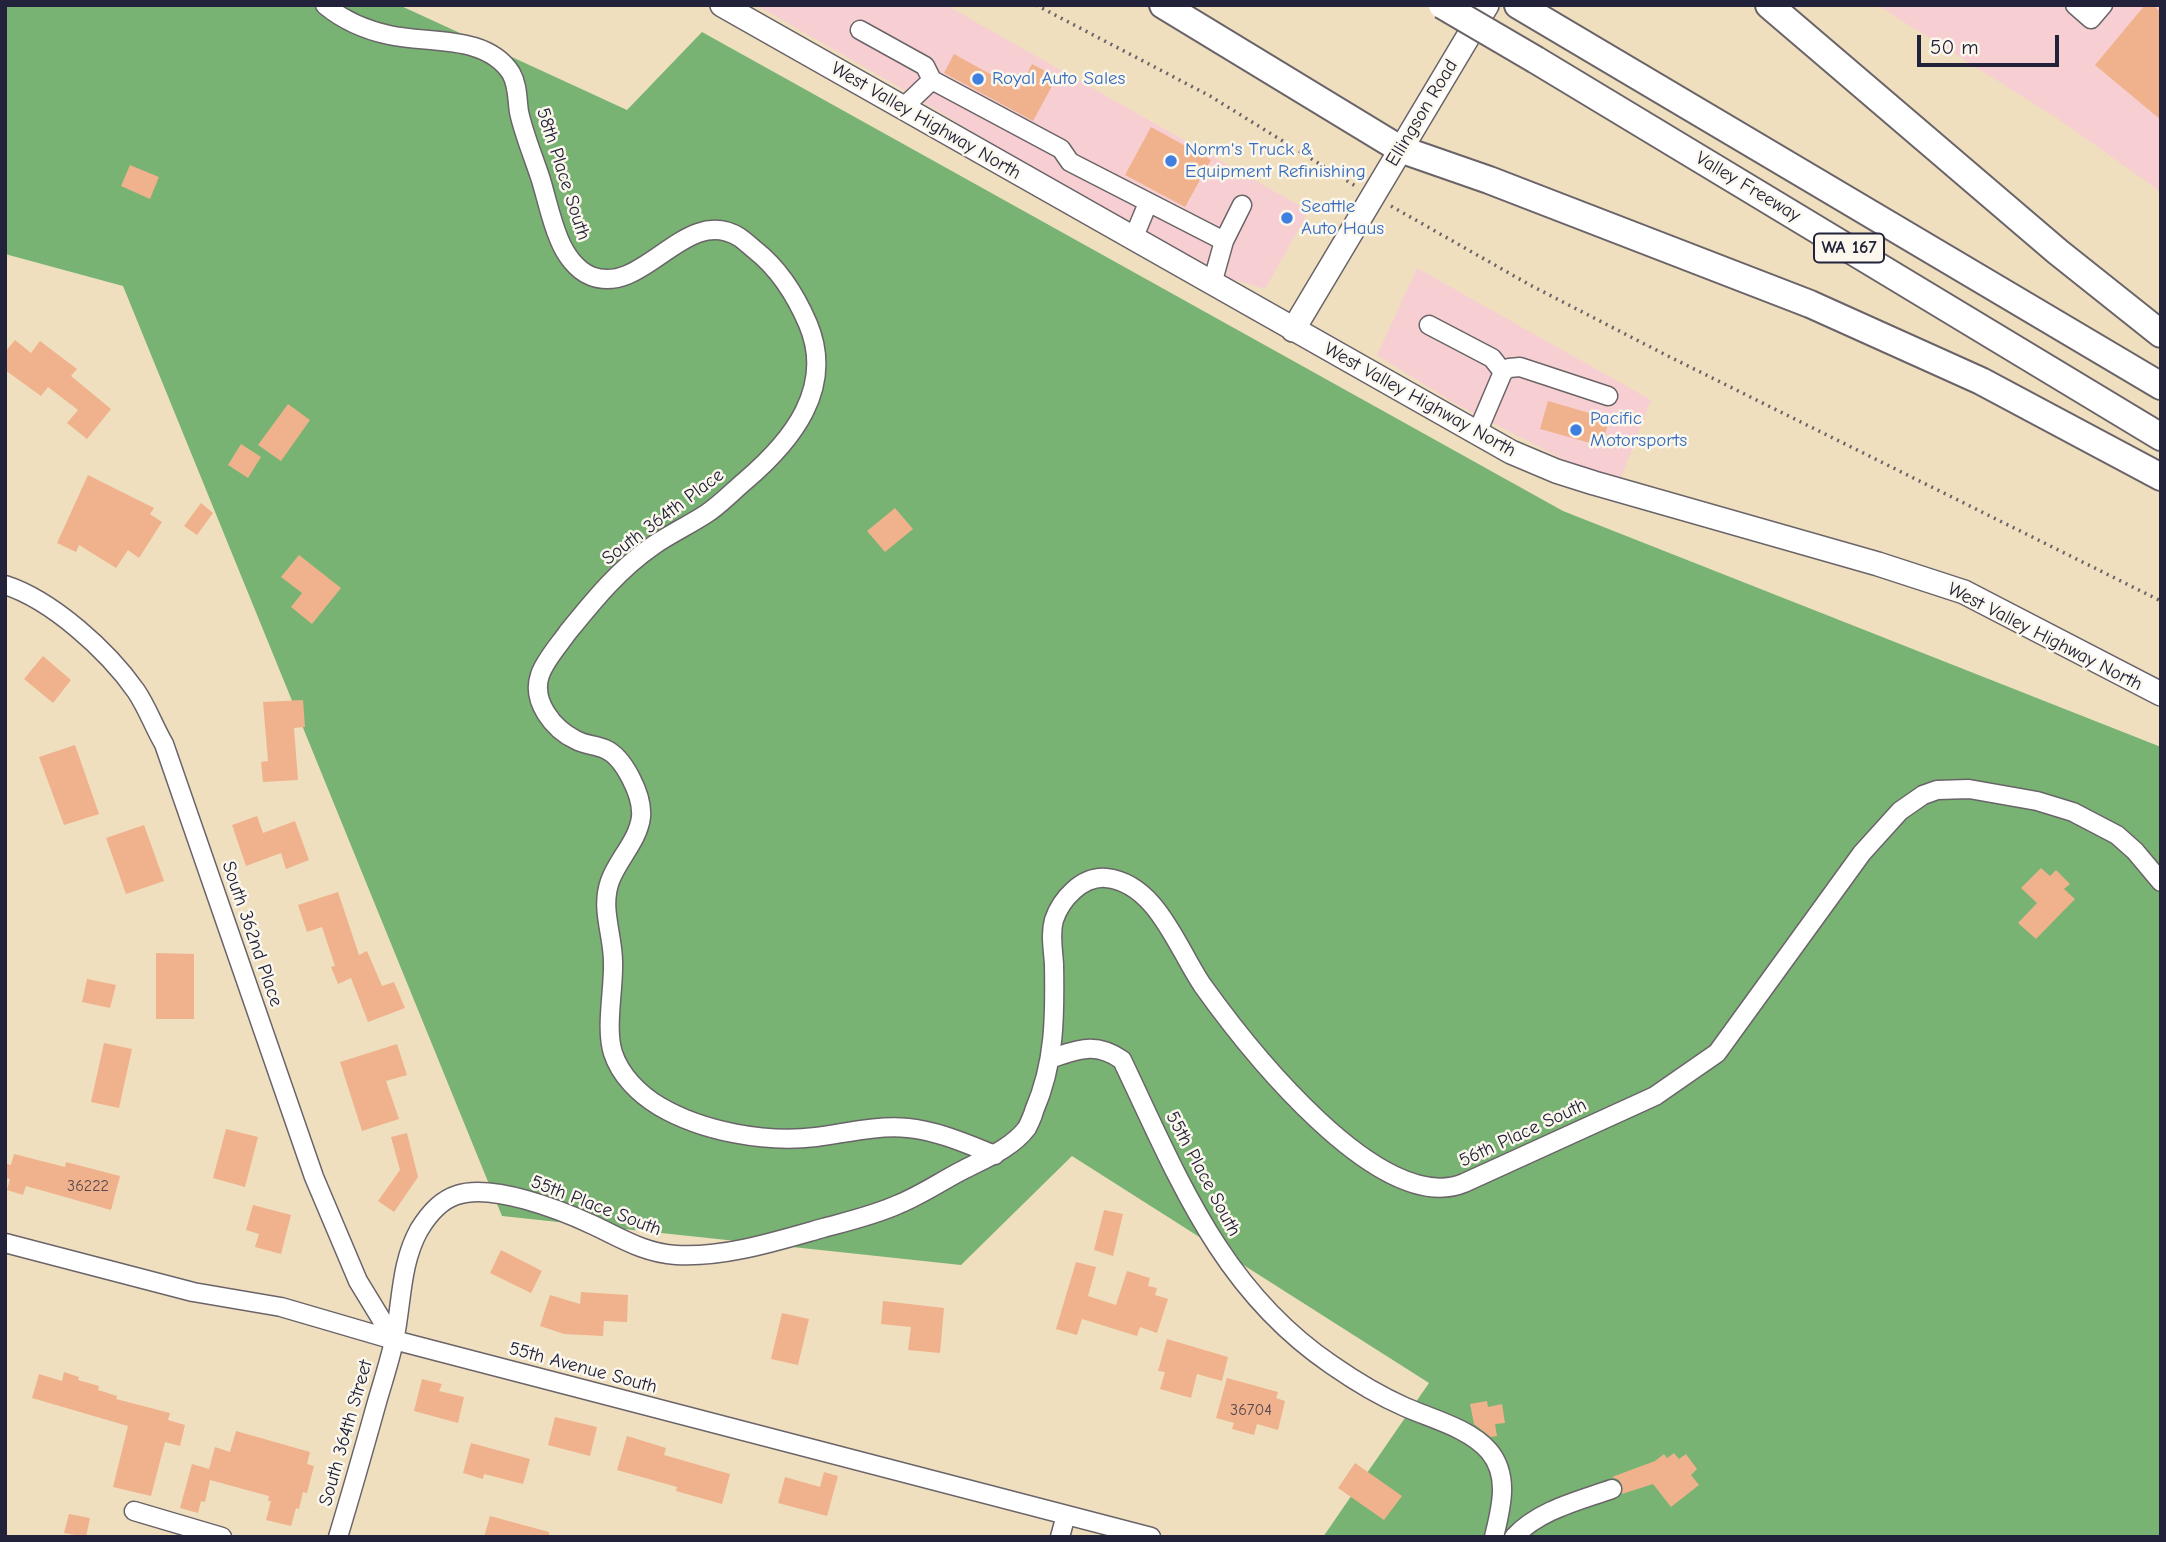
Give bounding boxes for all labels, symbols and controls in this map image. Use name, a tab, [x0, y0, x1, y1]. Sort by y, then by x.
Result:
scale bar	[1921, 21, 2063, 65]
text: 50 m	[1930, 35, 1979, 59]
street label: Ellingson Road	[1381, 56, 1463, 170]
street label: West Valley Highway North	[827, 57, 1025, 185]
place label: Royal Auto Sales	[992, 68, 1125, 90]
marker: Royal Auto Sales	[970, 71, 986, 87]
street label: 58th Place South	[531, 105, 595, 243]
place label: Norm's Truck & Equipment Refinishing	[1185, 139, 1366, 183]
street label: Valley Freeway	[1692, 147, 1804, 227]
marker: Norm's Truck & Equipment Refinishing	[1163, 153, 1179, 169]
place label: Seattle Auto Haus	[1301, 196, 1384, 240]
marker: Seattle Auto Haus	[1279, 210, 1295, 226]
road number: WA 167	[1814, 234, 1884, 262]
street label: West Valley Highway North	[1320, 338, 1520, 462]
place label: Pacific Motorsports	[1590, 408, 1687, 452]
marker: Pacific Motorsports	[1568, 422, 1584, 438]
street label: South 364th Place	[598, 464, 728, 570]
street label: West Valley Highway North	[1944, 578, 2146, 696]
street label: South 362nd Place	[216, 858, 288, 1010]
street label: 56th Place South	[1456, 1093, 1590, 1173]
street label: 55th Place South	[1161, 1108, 1245, 1240]
street label: 55th Place South	[527, 1171, 665, 1241]
house number: 36222	[67, 1176, 109, 1196]
street label: 55th Avenue South	[506, 1337, 660, 1399]
street label: South 364th Street	[314, 1357, 378, 1509]
house number: 36704	[1230, 1400, 1272, 1420]

